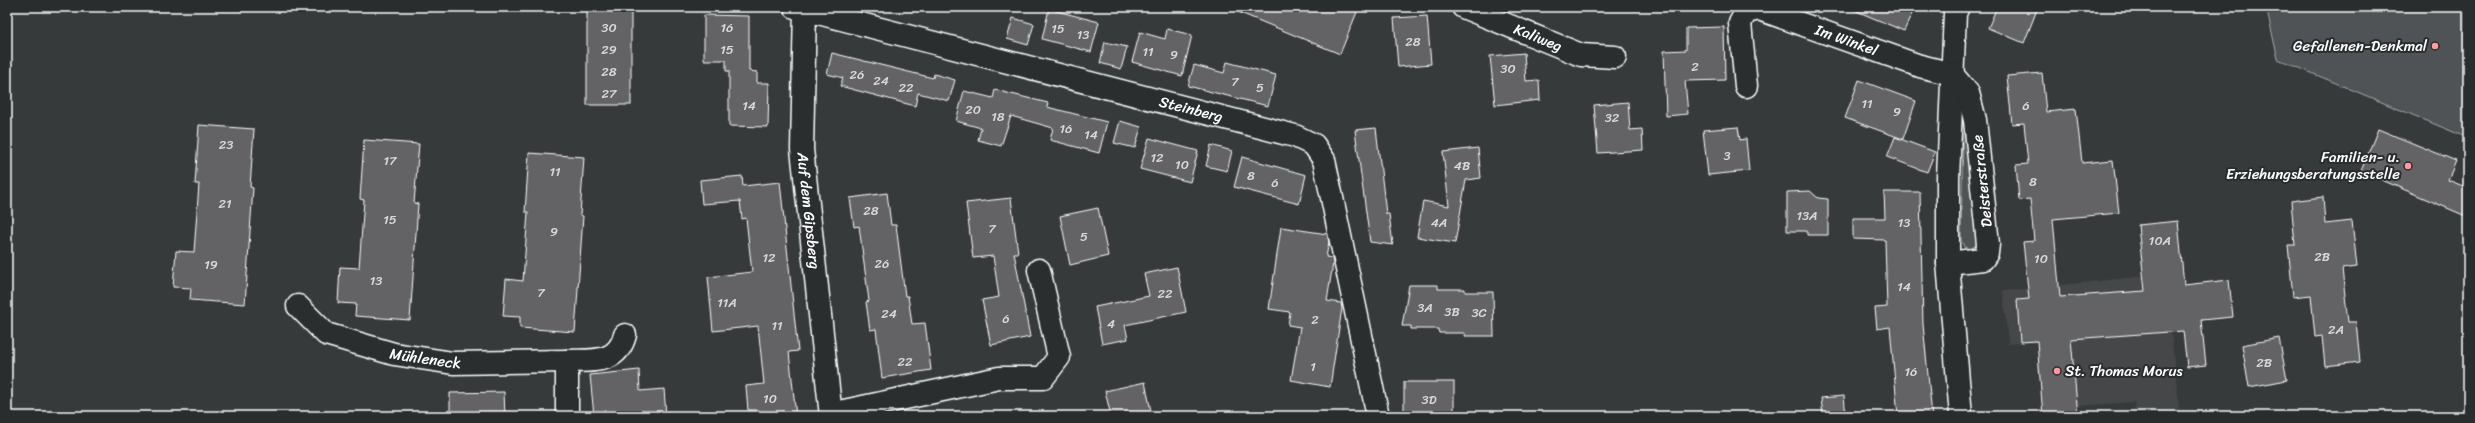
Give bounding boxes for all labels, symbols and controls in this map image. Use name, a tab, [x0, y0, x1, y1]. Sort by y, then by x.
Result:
house number: 30	[601, 16, 617, 39]
house number: 16	[721, 16, 733, 39]
street label: Kaliweg	[1510, 16, 1566, 59]
house number: 15	[1051, 17, 1065, 40]
street label: Im Winkel	[1811, 17, 1882, 63]
house number: 13	[1077, 23, 1089, 46]
house number: 28	[1405, 30, 1421, 53]
place label: Gefallenen-Denkmal	[2293, 33, 2428, 59]
house number: 29	[601, 38, 617, 61]
house number: 15	[720, 38, 734, 61]
house number: 11	[1142, 40, 1154, 63]
marker: Gefallenen-Denkmal	[2430, 41, 2440, 51]
house number: 9	[1170, 43, 1178, 66]
house number: 2	[1691, 55, 1699, 78]
house number: 30	[1500, 57, 1516, 80]
house number: 28	[601, 60, 617, 83]
house number: 26	[850, 63, 864, 86]
house number: 24	[873, 69, 889, 92]
house number: 7	[1231, 70, 1240, 93]
house number: 22	[898, 76, 914, 99]
house number: 5	[1256, 76, 1264, 99]
house number: 27	[602, 82, 618, 105]
street label: Steinberg	[1156, 88, 1226, 130]
house number: 11	[1861, 92, 1873, 115]
house number: 14	[742, 94, 756, 117]
house number: 6	[2022, 94, 2030, 117]
house number: 20	[965, 98, 981, 121]
house number: 9	[1893, 100, 1901, 123]
house number: 18	[991, 105, 1005, 128]
house number: 32	[1605, 106, 1620, 129]
house number: 16	[1060, 117, 1072, 140]
house number: 14	[1084, 123, 1098, 146]
house number: 23	[219, 133, 233, 156]
street label: Deisterstraße	[1964, 133, 2000, 229]
house number: 3	[1723, 144, 1731, 167]
place label: Familien- u. Erziehungsberatungsstelle	[2226, 144, 2400, 187]
house number: 12	[1150, 146, 1164, 169]
house number: 17	[383, 149, 398, 172]
street label: Auf dem Gipsberg	[789, 150, 828, 271]
house number: 10	[1175, 153, 1189, 176]
house number: 4B	[1454, 154, 1470, 177]
house number: 11	[549, 160, 561, 183]
marker: Familien- u. Erziehungsberatungsstelle	[2403, 161, 2413, 171]
house number: 8	[1247, 164, 1255, 187]
house number: 8	[2029, 170, 2037, 193]
house number: 6	[1271, 171, 1279, 194]
house number: 21	[218, 192, 232, 215]
house number: 28	[863, 199, 879, 222]
house number: 13A	[1796, 204, 1818, 227]
house number: 15	[383, 208, 397, 231]
house number: 4A	[1431, 211, 1447, 234]
house number: 13	[1898, 211, 1910, 234]
house number: 7	[988, 217, 997, 240]
house number: 9	[550, 220, 558, 243]
house number: 5	[1080, 225, 1088, 248]
house number: 10A	[2149, 229, 2171, 252]
house number: 2B	[2314, 245, 2330, 268]
house number: 12	[762, 246, 776, 269]
house number: 10	[2034, 247, 2048, 270]
house number: 26	[875, 252, 889, 275]
house number: 19	[204, 253, 218, 276]
house number: 13	[370, 269, 382, 292]
house number: 14	[1897, 275, 1911, 298]
house number: 7	[537, 281, 546, 304]
house number: 22	[1157, 282, 1173, 305]
house number: 11A	[717, 291, 737, 314]
house number: 3A	[1417, 296, 1433, 319]
house number: 3B	[1444, 300, 1460, 323]
house number: 3C	[1471, 301, 1487, 324]
house number: 24	[881, 302, 897, 325]
house number: 6	[1002, 307, 1010, 330]
house number: 2	[1311, 308, 1319, 331]
house number: 4	[1107, 312, 1115, 335]
house number: 11	[771, 314, 783, 337]
house number: 2A	[2328, 318, 2344, 341]
street label: Mühleneck	[388, 341, 461, 376]
house number: 22	[897, 350, 913, 373]
house number: 2B	[2256, 351, 2272, 374]
house number: 1	[1310, 355, 1316, 378]
place label: St. Thomas Morus	[2065, 358, 2184, 384]
house number: 16	[1905, 360, 1917, 383]
marker: St. Thomas Morus	[2052, 366, 2062, 376]
house number: 10	[763, 387, 777, 410]
house number: 3D	[1422, 388, 1437, 411]

